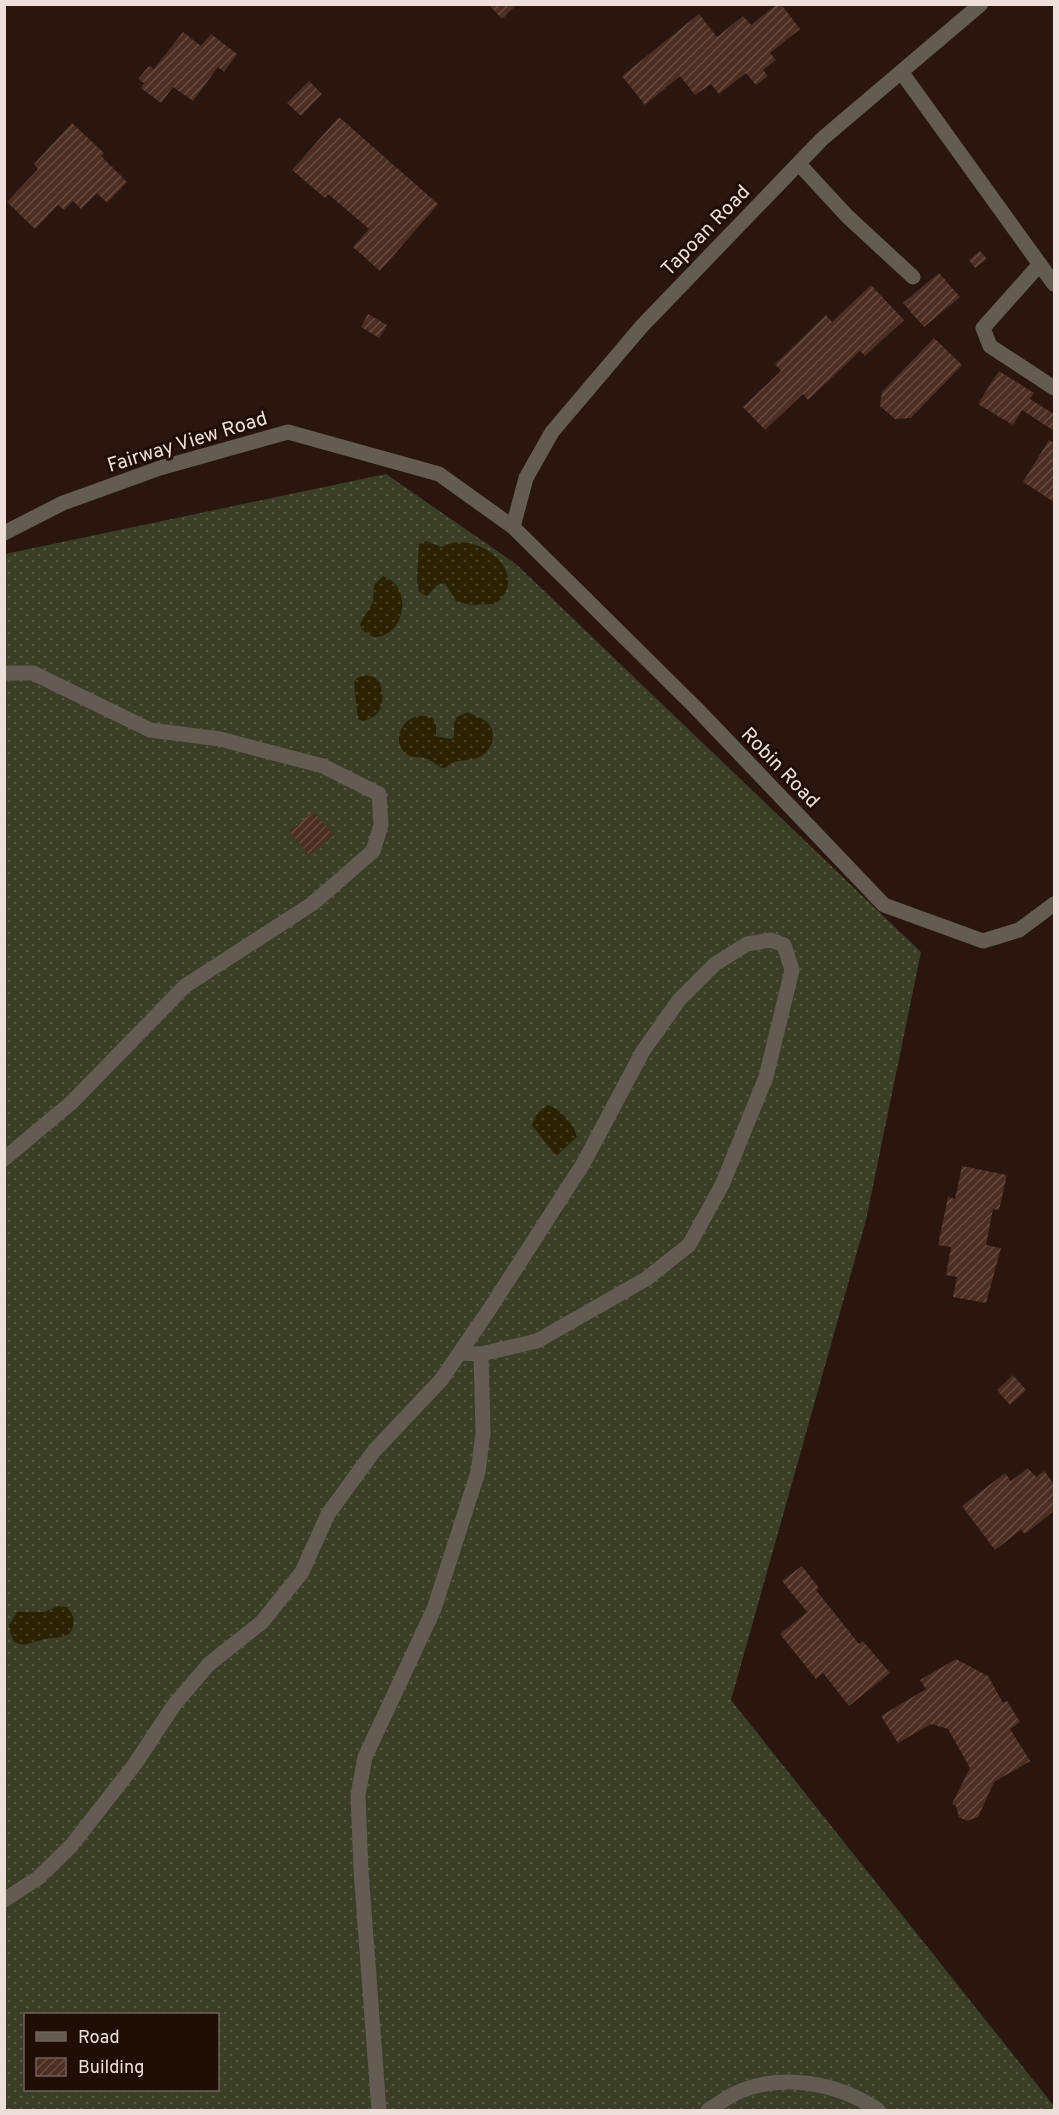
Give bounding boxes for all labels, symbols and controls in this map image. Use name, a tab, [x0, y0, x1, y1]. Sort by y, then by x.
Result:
street label: Tapoan Road	[656, 180, 757, 283]
street label: Fairway View Road	[104, 406, 271, 480]
street label: Robin Road	[735, 722, 825, 814]
legend	[24, 2013, 219, 2091]
text: Road	[78, 2027, 120, 2050]
text: Building	[78, 2057, 144, 2080]

